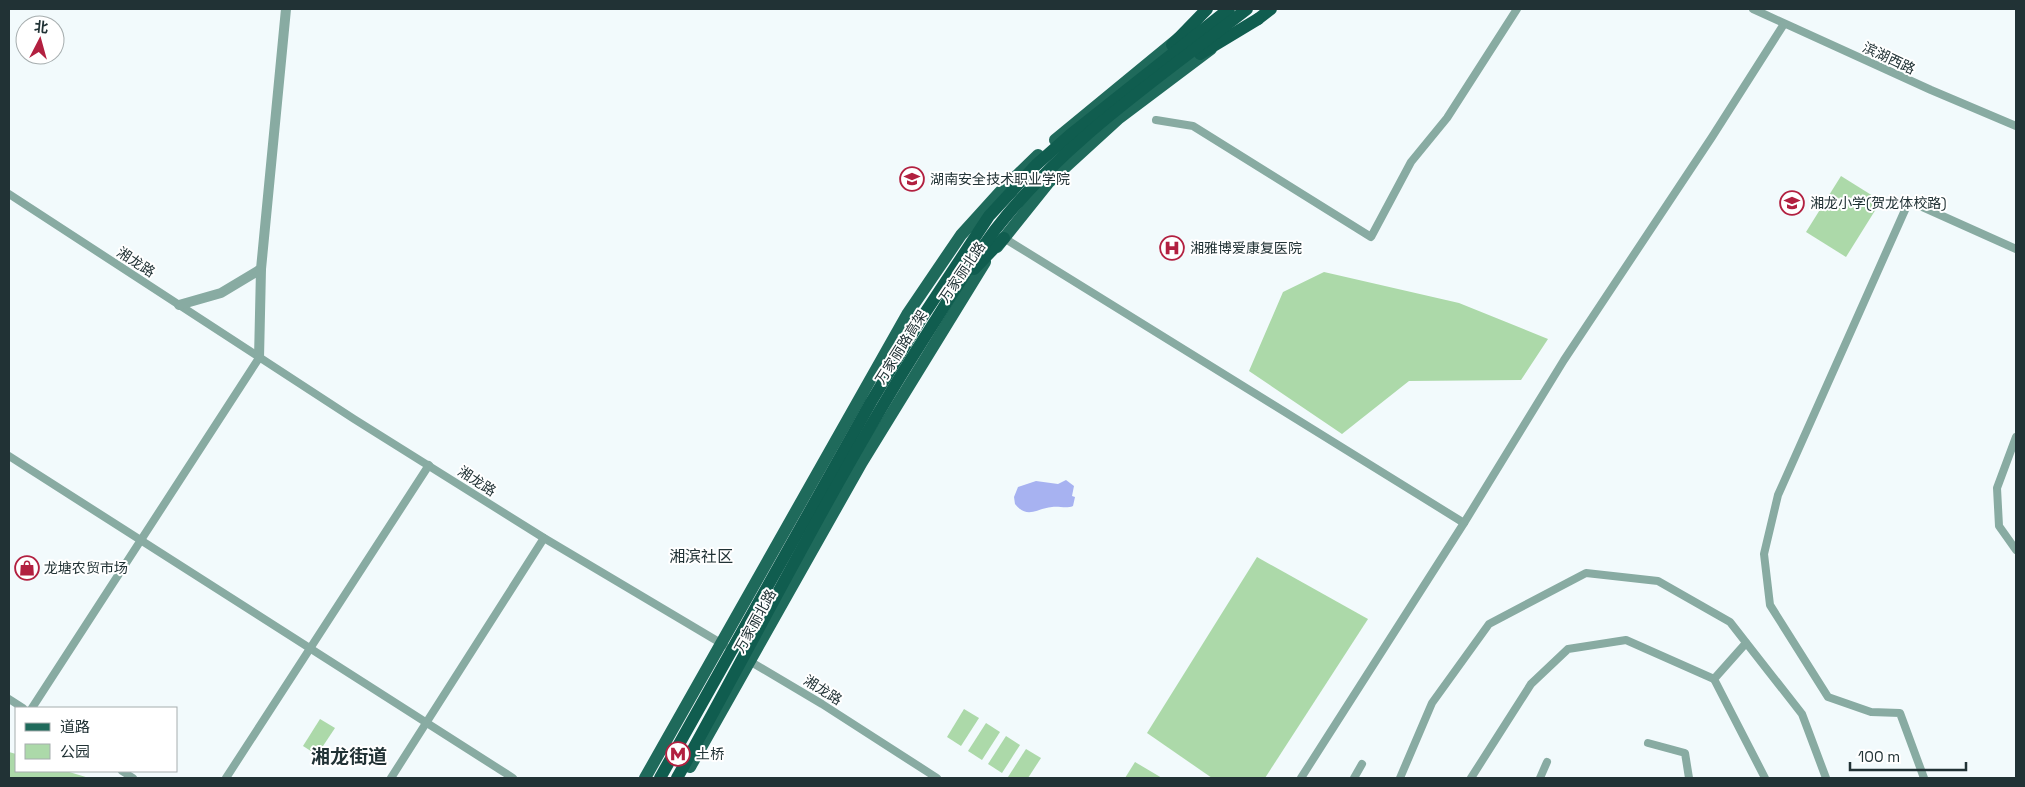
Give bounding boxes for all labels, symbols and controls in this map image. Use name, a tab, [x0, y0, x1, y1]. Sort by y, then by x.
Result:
north arrow	[15, 15, 65, 65]
text: 北	[33, 17, 49, 37]
street label: 滨湖西路	[1860, 38, 1918, 78]
school or university icon: 湖南安全技术职业学院	[899, 166, 925, 192]
place label: 湖南安全技术职业学院	[930, 170, 1070, 188]
school or university icon: 湘龙小学(贺龙体校路)	[1779, 190, 1805, 216]
place label: 湘龙小学(贺龙体校路)	[1810, 194, 1947, 212]
hospital icon: 湘雅博爱康复医院	[1159, 235, 1185, 261]
street label: 万家丽北路	[935, 238, 989, 306]
place label: 湘雅博爱康复医院	[1190, 239, 1302, 257]
street label: 湘龙路	[113, 243, 159, 281]
street label: 万家丽路高架	[871, 307, 931, 387]
street label: 湘龙路	[454, 462, 500, 500]
district label: 湘滨社区	[669, 546, 733, 567]
shop icon: 龙塘农贸市场	[14, 555, 40, 581]
place label: 龙塘农贸市场	[44, 559, 128, 577]
street label: 万家丽北路	[730, 586, 780, 656]
street label: 湘龙路	[800, 671, 846, 709]
legend	[15, 707, 178, 772]
text: 道路	[60, 717, 90, 736]
scale bar	[1850, 740, 1966, 772]
metro station icon: 土桥	[665, 741, 691, 767]
text: 公园	[60, 742, 90, 761]
district label: 湘龙街道	[311, 744, 387, 769]
place label: 土桥	[696, 745, 724, 763]
text: 100 m	[1858, 747, 1900, 766]

